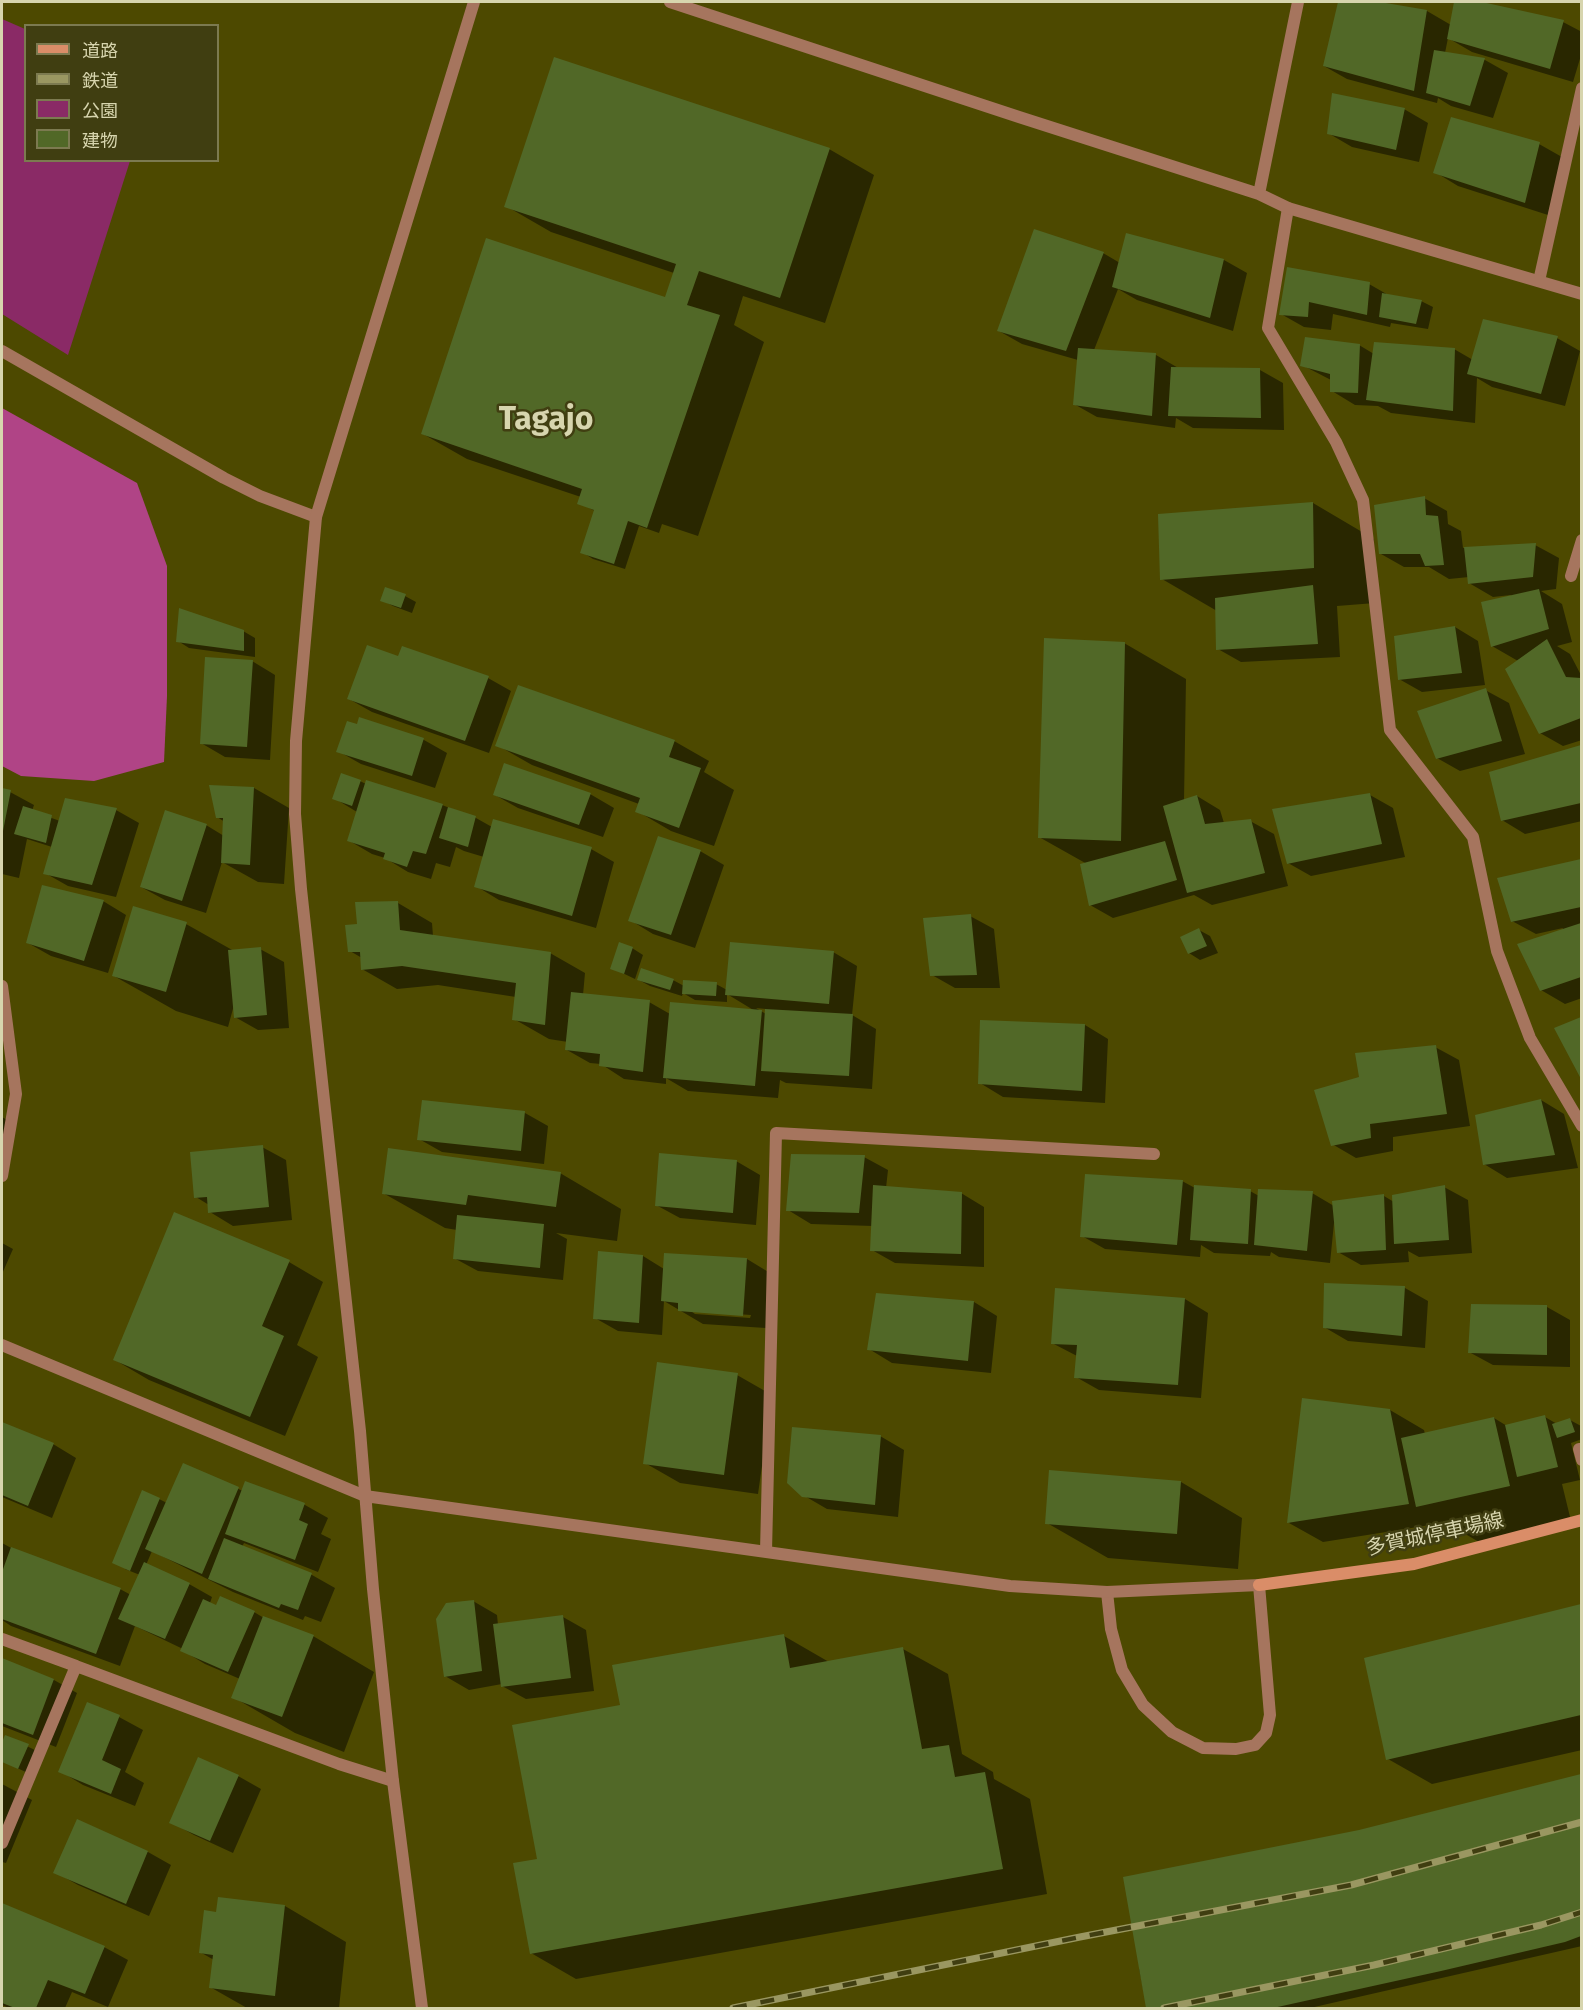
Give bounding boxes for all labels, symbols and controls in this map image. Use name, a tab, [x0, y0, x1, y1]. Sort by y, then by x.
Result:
legend	[24, 24, 219, 162]
text: 道路	[82, 40, 118, 62]
text: 鉄道	[82, 70, 118, 92]
text: 公園	[82, 100, 118, 122]
text: 建物	[82, 130, 118, 152]
district label: Tagajo	[499, 401, 593, 439]
street label: 多賀城停車場線	[1364, 1509, 1506, 1561]

